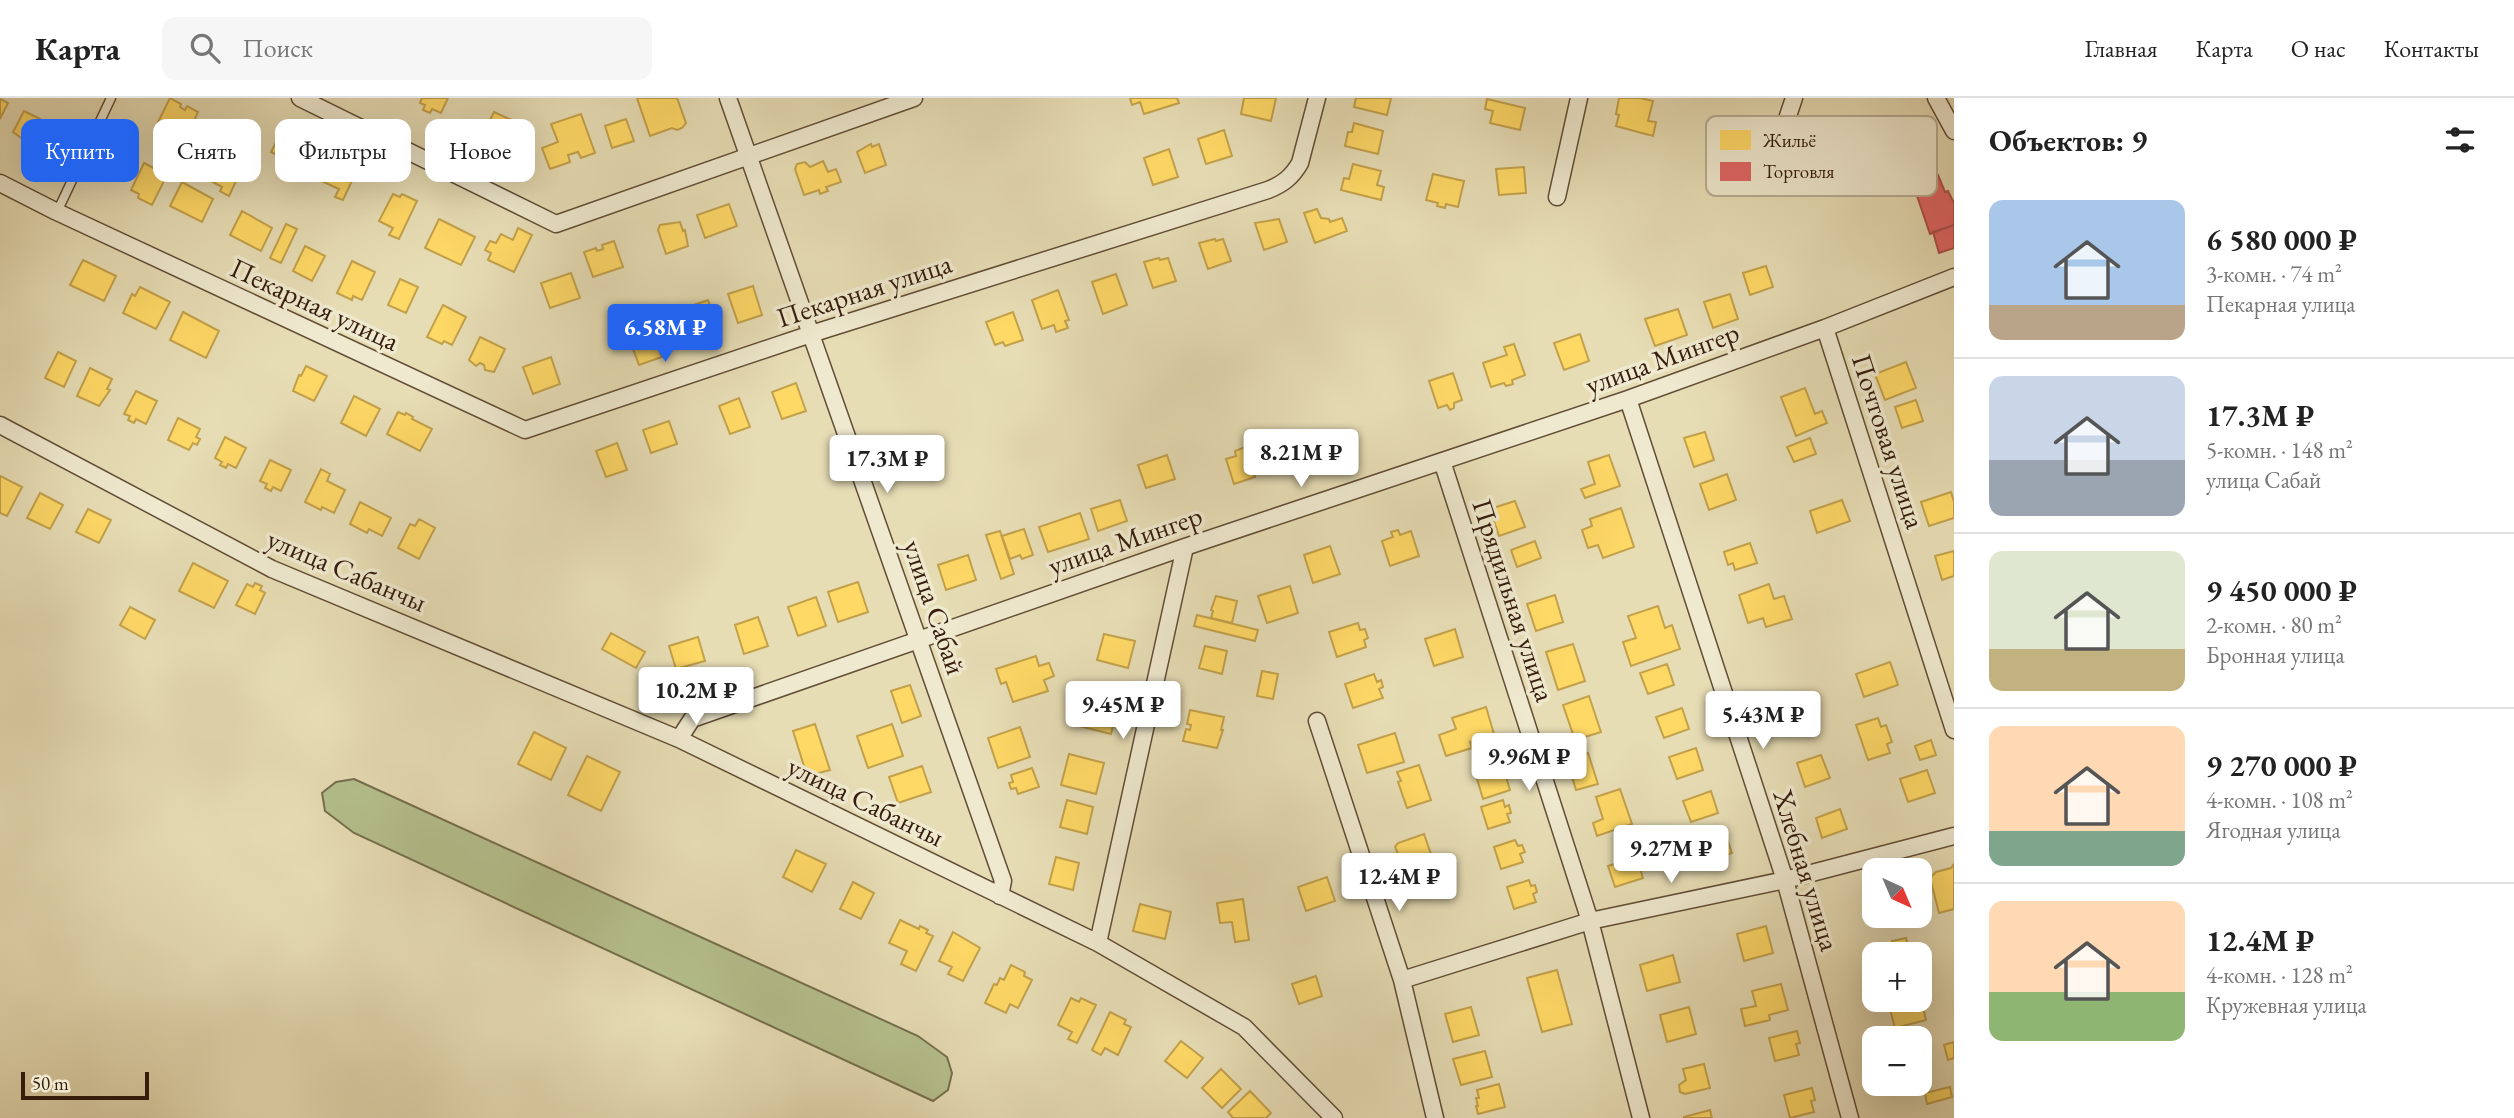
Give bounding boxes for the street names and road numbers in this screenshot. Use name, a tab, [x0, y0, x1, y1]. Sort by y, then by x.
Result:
street label: Пекарная улица	[772, 245, 957, 335]
street label: Пекарная улица	[225, 249, 406, 359]
street label: улица Мингер	[1580, 314, 1744, 402]
street label: Почтовая улица	[1844, 349, 1934, 534]
street label: Прядильная улица	[1464, 494, 1564, 707]
street label: улица Мингер	[1043, 497, 1207, 583]
street label: улица Сабанчы	[262, 520, 432, 620]
street label: улица Сабай	[895, 535, 975, 679]
street label: улица Сабанчы	[782, 748, 950, 854]
street label: Хлебная улица	[1765, 784, 1849, 956]

